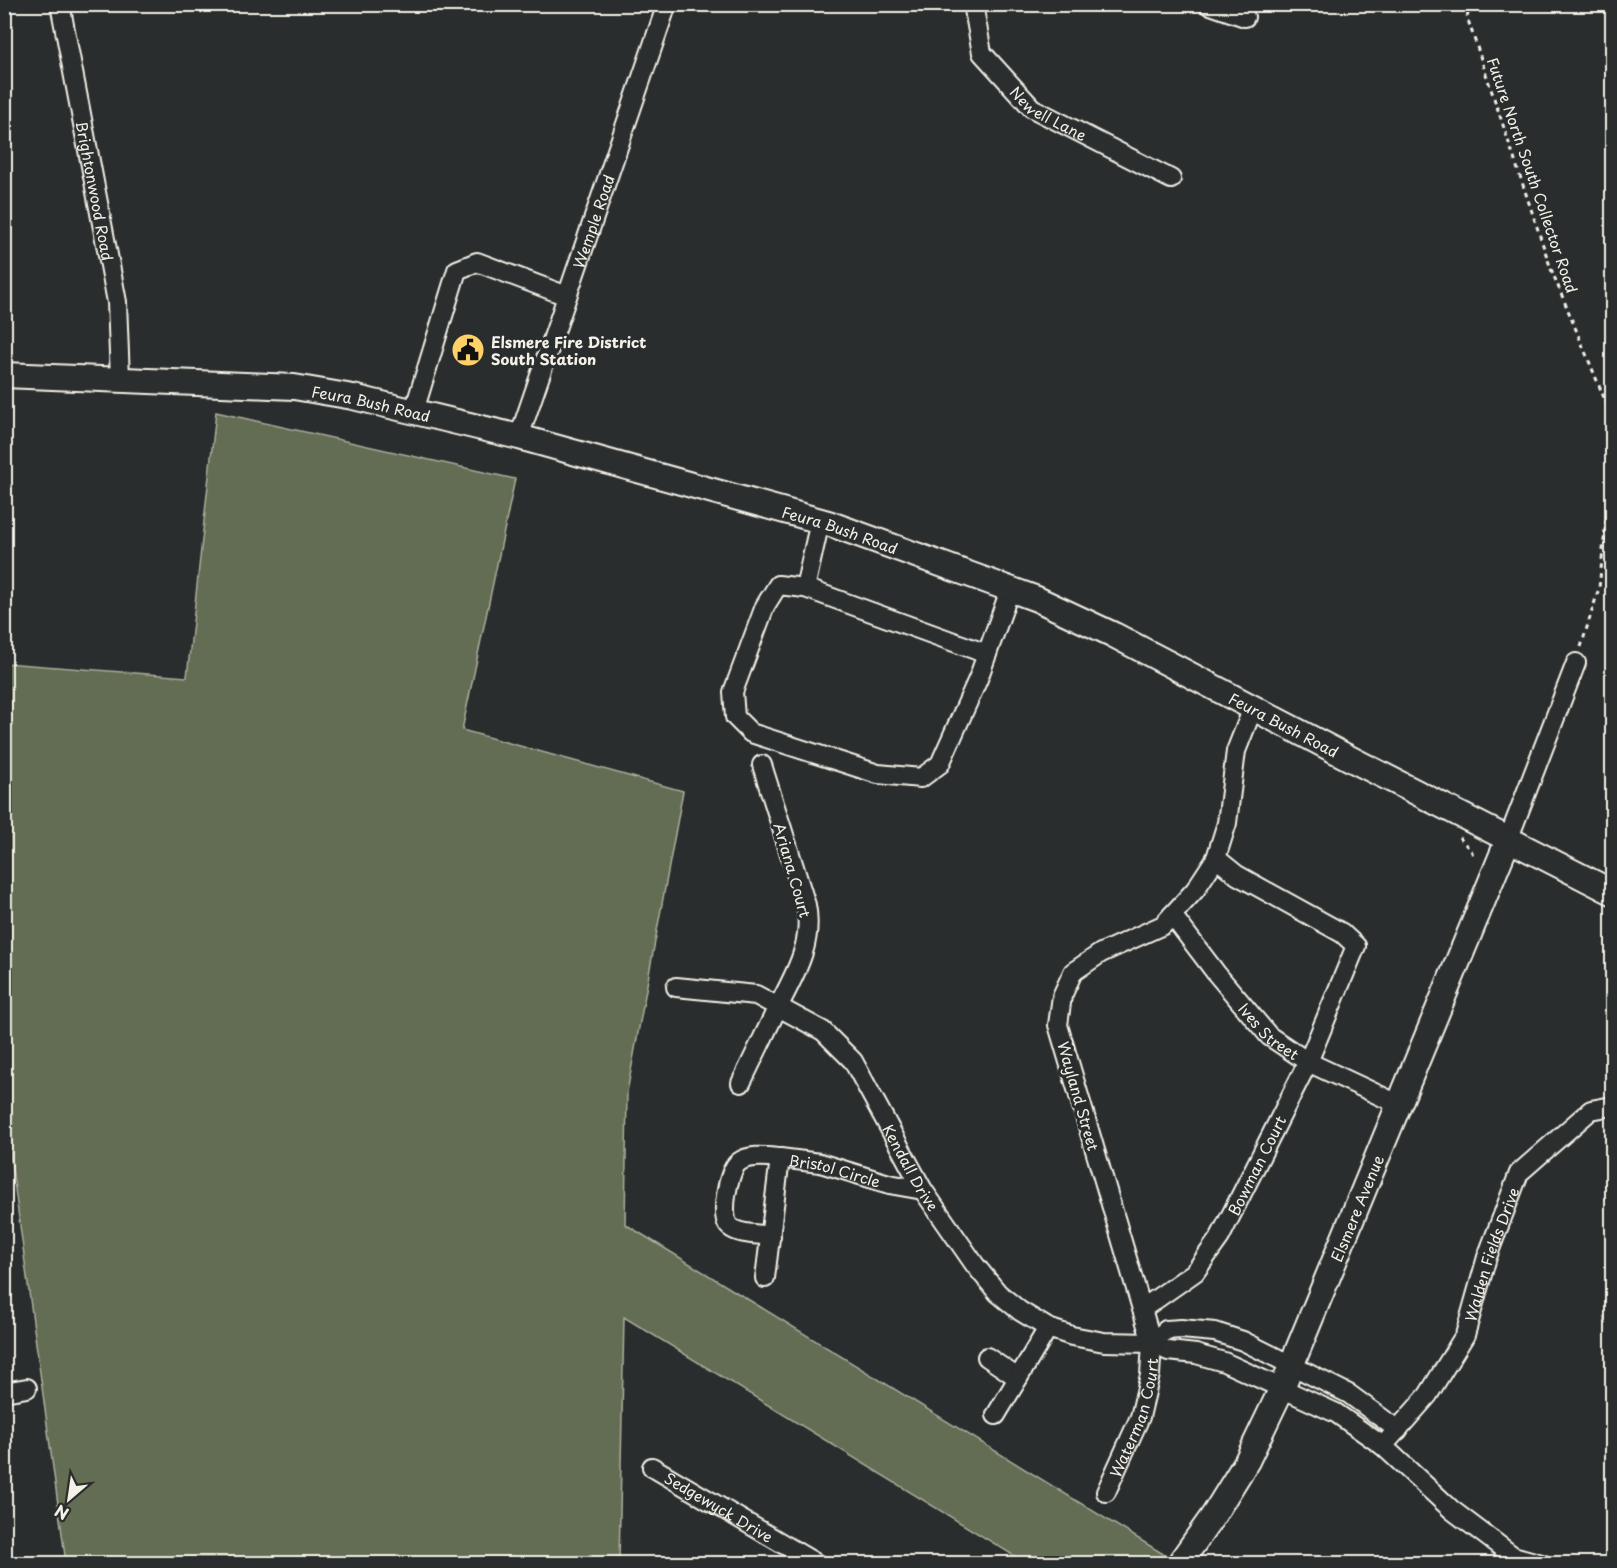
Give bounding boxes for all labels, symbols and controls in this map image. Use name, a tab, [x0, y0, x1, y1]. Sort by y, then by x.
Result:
street label: Future North South Collector Road	[1482, 54, 1584, 296]
street label: Newell Lane	[1005, 80, 1091, 146]
street label: Brightonwood Road	[71, 119, 120, 262]
street label: Wemple Road	[566, 171, 619, 271]
place label: Elsmere Fire District South Station	[491, 330, 646, 370]
public building icon: Elsmere Fire District South Station	[450, 332, 486, 368]
street label: Feura Bush Road	[310, 379, 433, 427]
street label: Feura Bush Road	[780, 499, 901, 559]
street label: Feura Bush Road	[1225, 686, 1343, 762]
street label: Ariana Court	[768, 820, 818, 920]
street label: Ives Street	[1234, 997, 1304, 1065]
street label: Wayland Street	[1052, 1039, 1106, 1153]
street label: Bowman Court	[1221, 1111, 1291, 1219]
street label: Kendall Drive	[878, 1120, 945, 1215]
street label: Bristol Circle	[787, 1148, 884, 1192]
street label: Elsmere Avenue	[1324, 1151, 1388, 1265]
street label: Walden Fields Drive	[1458, 1184, 1524, 1324]
street label: Waterman Court	[1103, 1357, 1163, 1481]
street label: Sedgewyck Drive	[661, 1466, 778, 1547]
north arrow	[39, 1469, 99, 1529]
text: N	[50, 1499, 73, 1527]

